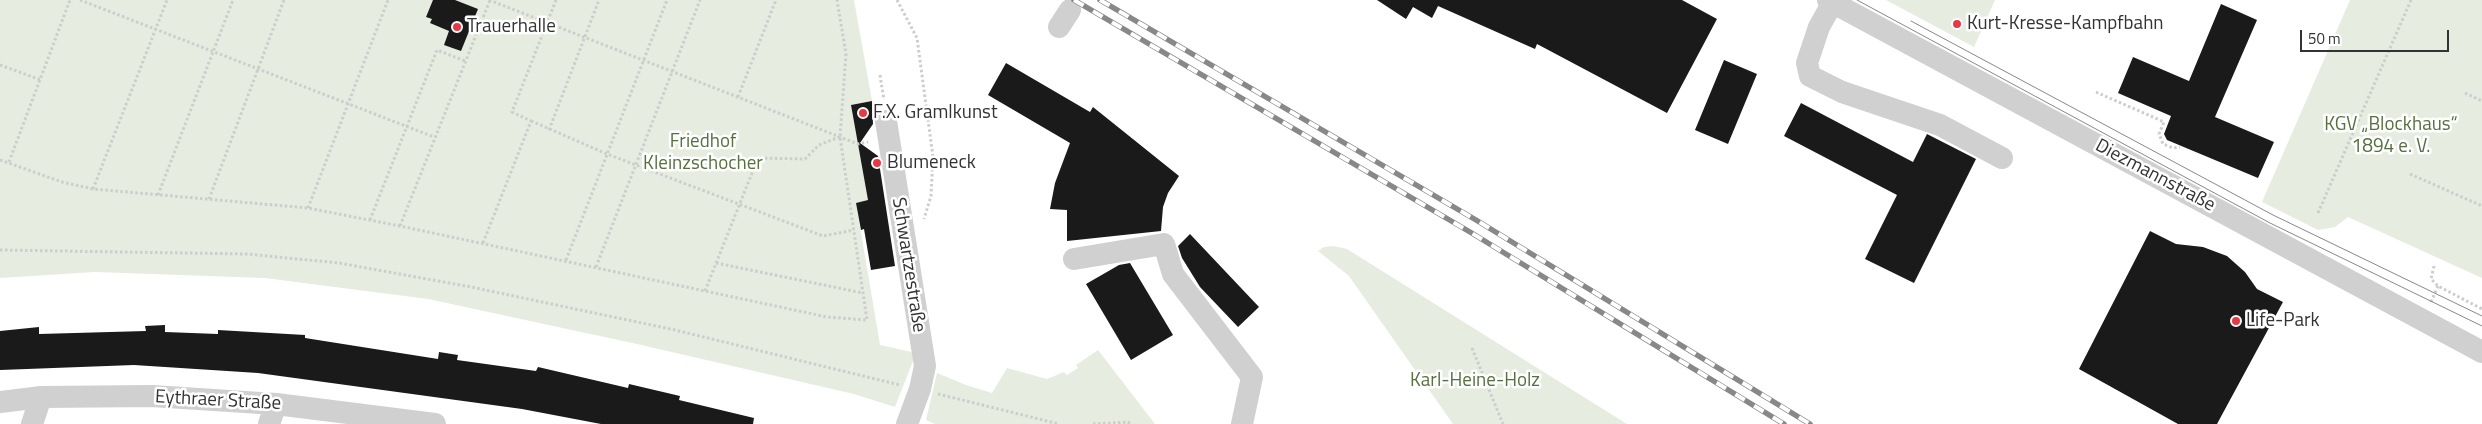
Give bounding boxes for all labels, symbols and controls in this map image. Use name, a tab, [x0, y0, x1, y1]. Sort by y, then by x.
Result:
place label: Kurt-Kresse-Kampfbahn	[1967, 13, 2164, 35]
place label: Trauerhalle	[467, 16, 556, 38]
marker: Kurt-Kresse-Kampfbahn	[1951, 18, 1963, 30]
scale bar	[2302, 20, 2451, 52]
marker: Trauerhalle	[451, 21, 463, 33]
text: 50 m	[2308, 27, 2341, 50]
place label: F.X. Gramlkunst	[873, 102, 998, 124]
marker: F.X. Gramlkunst	[857, 107, 869, 119]
park label: KGV „Blockhaus“ 1894 e. V.	[2324, 114, 2458, 158]
park label: Friedhof Kleinzschocher	[643, 131, 763, 175]
street label: Diezmannstraße	[2091, 135, 2219, 217]
place label: Blumeneck	[887, 152, 976, 174]
marker: Blumeneck	[871, 157, 883, 169]
street label: Schwartzestraße	[886, 196, 930, 334]
place label: Life-Park	[2246, 310, 2320, 332]
marker: Life-Park	[2230, 315, 2242, 327]
park label: Karl-Heine-Holz	[1410, 370, 1540, 392]
street label: Eythraer Straße	[154, 386, 282, 416]

